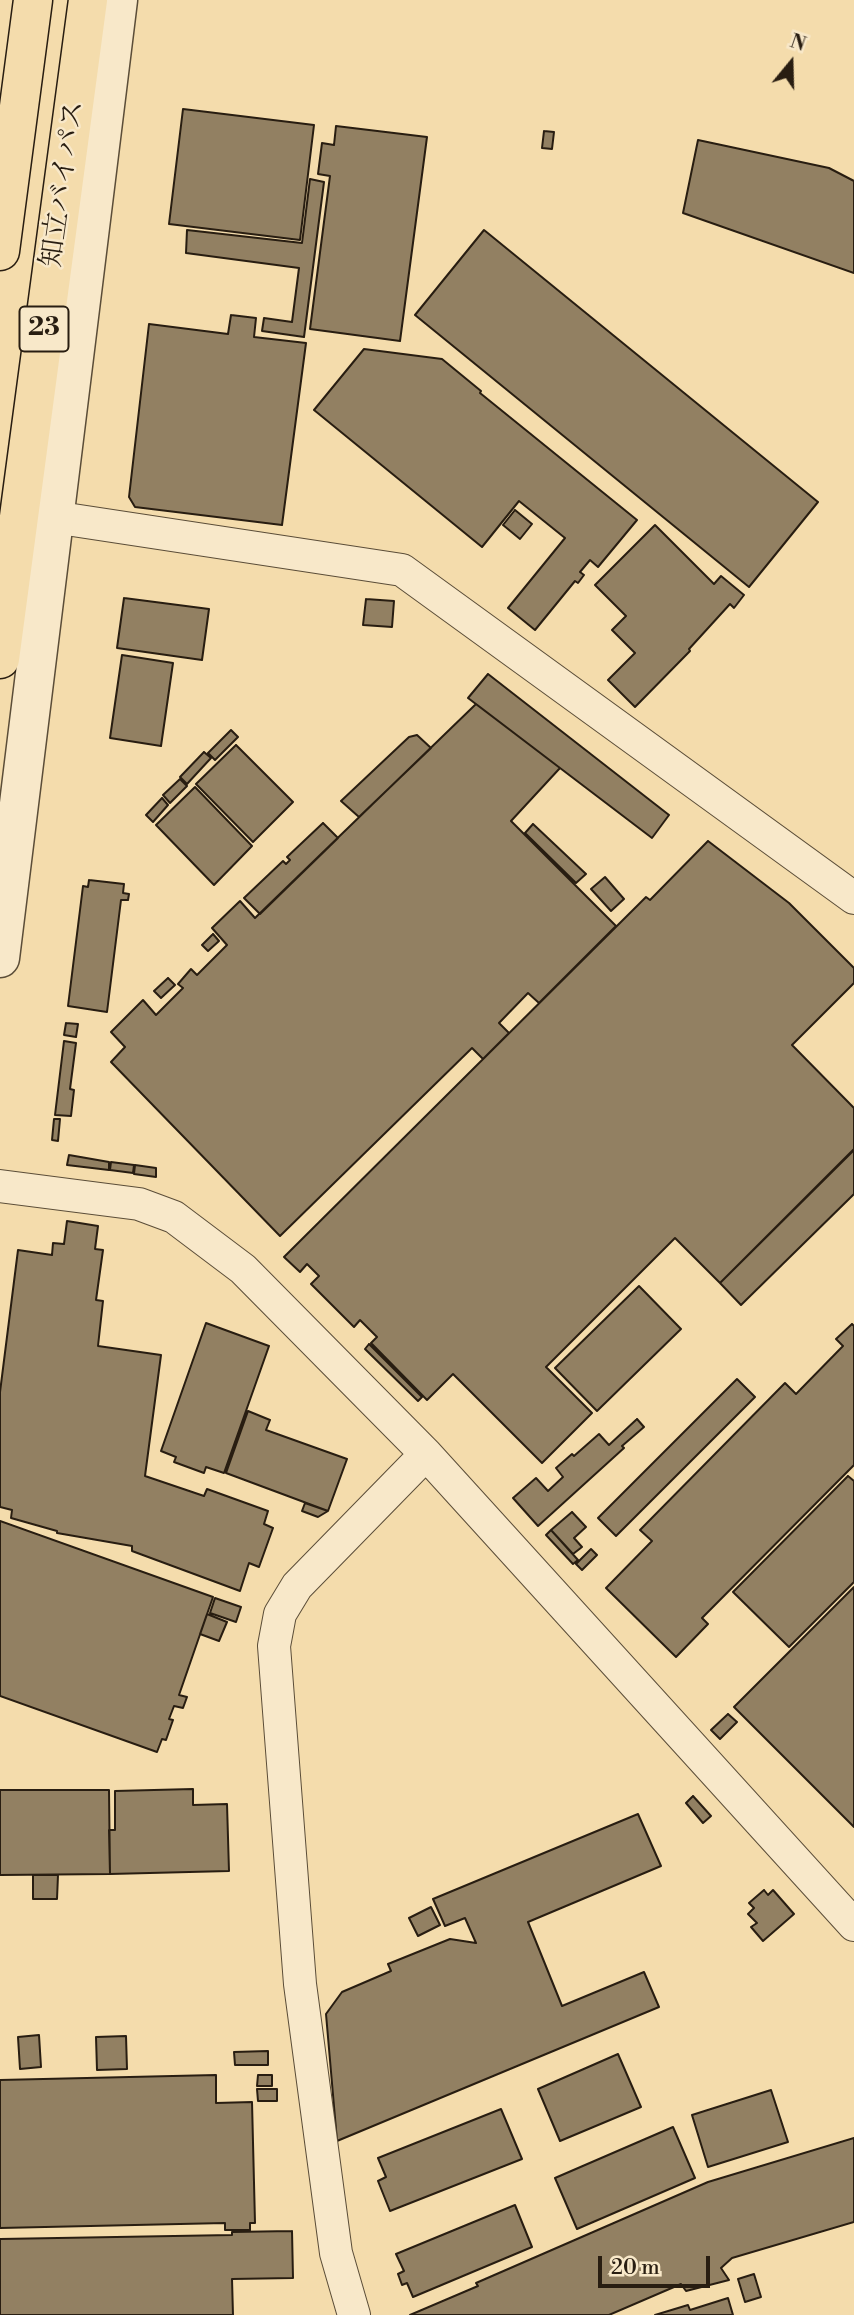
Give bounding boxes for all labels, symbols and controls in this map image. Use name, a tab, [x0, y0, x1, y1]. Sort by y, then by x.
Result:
north arrow	[756, 28, 826, 98]
text: N	[787, 29, 809, 57]
street label: 知立バイパス	[36, 98, 92, 270]
road number: 23	[20, 306, 68, 352]
scale bar	[602, 2242, 714, 2286]
text: 20 m	[611, 2255, 660, 2281]

